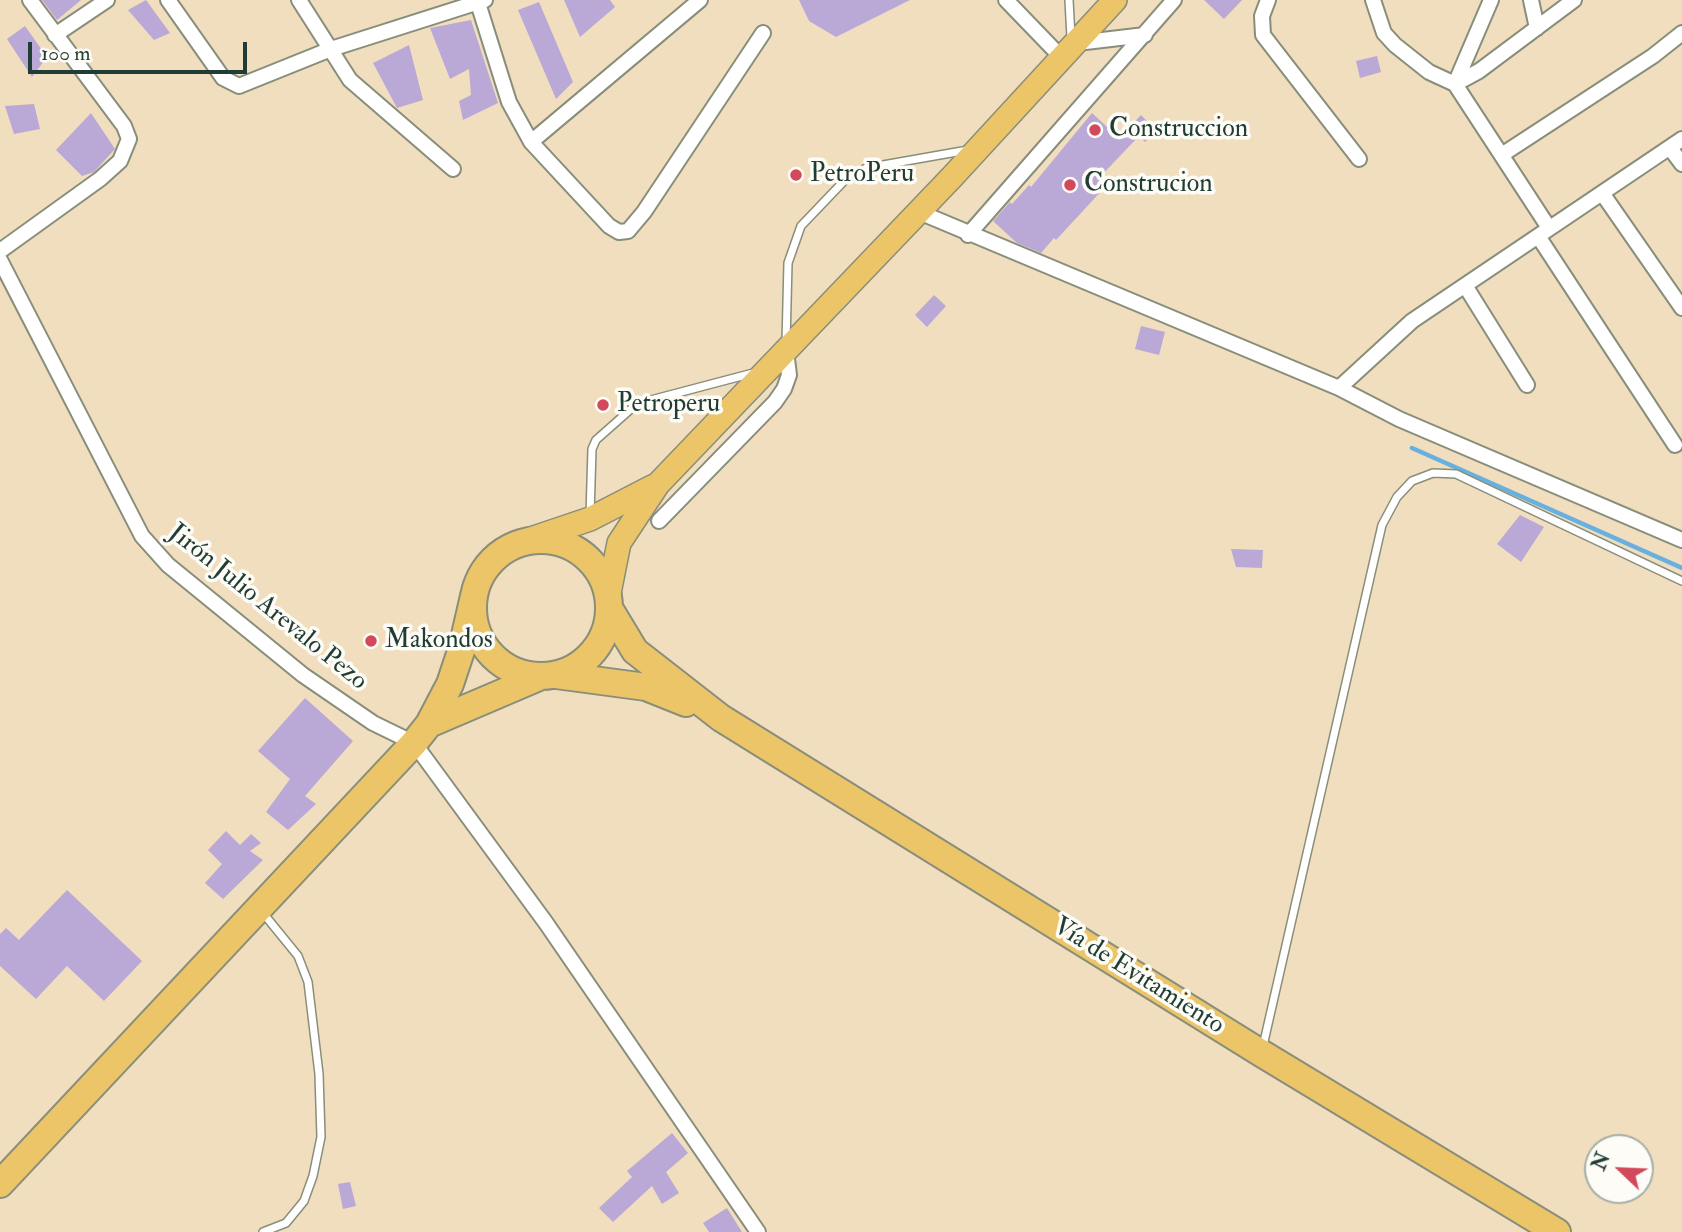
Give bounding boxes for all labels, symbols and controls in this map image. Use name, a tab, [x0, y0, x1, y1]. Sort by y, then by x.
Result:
scale bar	[32, 28, 250, 72]
text: 100 m	[41, 40, 91, 67]
place label: Construccion	[1109, 114, 1248, 146]
marker: Construccion	[1087, 122, 1103, 138]
place label: PetroPeru	[810, 159, 914, 191]
marker: PetroPeru	[788, 167, 804, 183]
place label: Construcion	[1084, 169, 1213, 201]
marker: Construcion	[1062, 177, 1078, 193]
place label: Petroperu	[617, 389, 720, 421]
marker: Petroperu	[595, 397, 611, 413]
street label: Jirón Julio Arevalo Pezo	[161, 518, 373, 698]
place label: Makondos	[385, 625, 493, 657]
marker: Makondos	[363, 633, 379, 649]
street label: Vía de Evitamiento	[1047, 912, 1229, 1042]
north arrow	[1584, 1134, 1654, 1204]
text: N	[1587, 1149, 1616, 1174]

